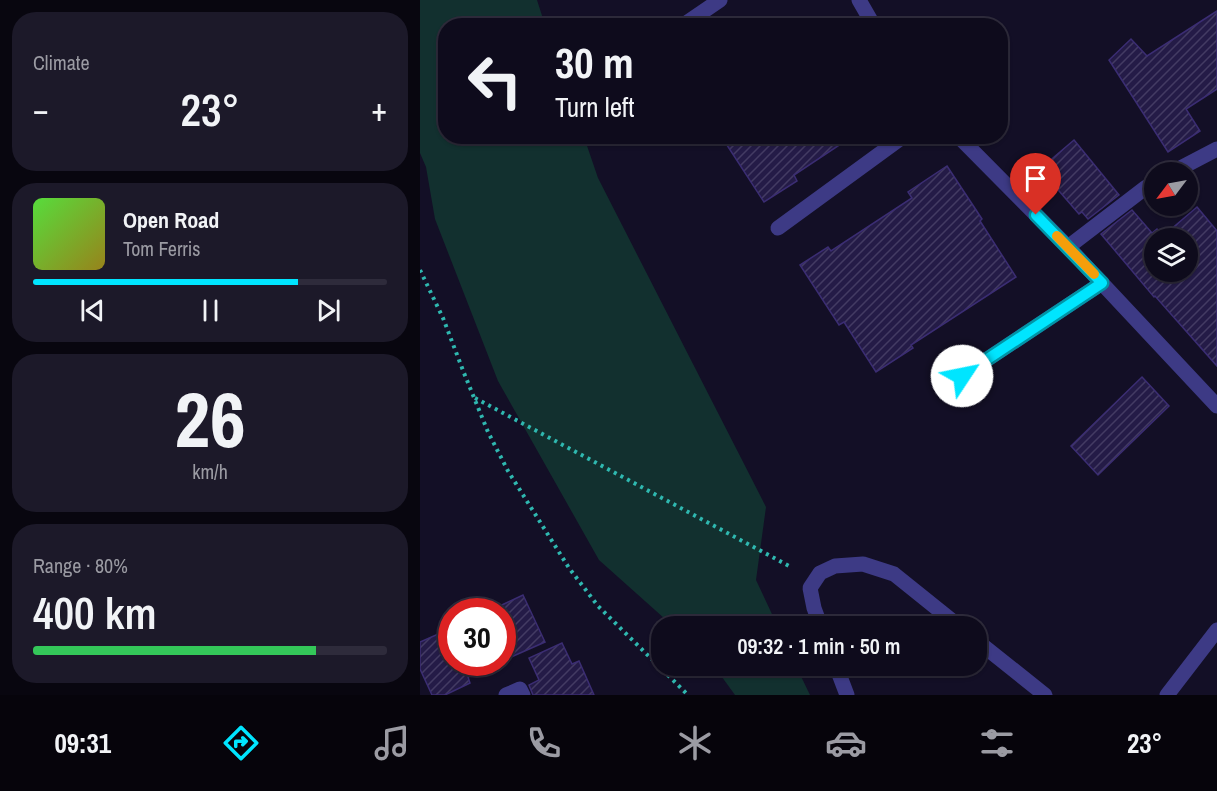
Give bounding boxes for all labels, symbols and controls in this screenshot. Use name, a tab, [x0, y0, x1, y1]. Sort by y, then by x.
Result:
text: 30 m	[555, 35, 634, 91]
icon: left	[456, 42, 534, 120]
text: Climate	[33, 49, 90, 76]
text: 23°	[180, 79, 240, 140]
text: −	[33, 87, 49, 131]
text: +	[371, 87, 387, 131]
text: Turn left	[555, 89, 634, 125]
pin	[1010, 153, 1061, 215]
icon: arrive	[1019, 162, 1052, 195]
north arrow	[1144, 162, 1198, 216]
map controls	[1144, 162, 1198, 282]
text: Open Road	[123, 205, 219, 235]
button: layers	[1144, 228, 1198, 282]
text: Tom Ferris	[123, 235, 201, 262]
icon: previous	[76, 294, 109, 327]
icon: pause	[194, 294, 227, 327]
icon: next	[312, 294, 345, 327]
position arrow	[930, 344, 994, 408]
text: 26	[174, 366, 246, 471]
text: km/h	[192, 458, 228, 485]
text: Range · 80%	[33, 552, 128, 579]
text: 400 km	[33, 582, 157, 643]
speed limit sign: 30	[438, 598, 516, 676]
text: 09:32 · 1 min · 50 m	[737, 631, 901, 661]
icon: directions	[220, 722, 262, 764]
icon: music	[371, 722, 413, 764]
icon: phone	[523, 722, 565, 764]
icon: climate	[674, 722, 716, 764]
icon: car	[825, 722, 867, 764]
icon: filters	[976, 722, 1018, 764]
text: 09:31	[55, 725, 111, 761]
text: 23°	[1127, 725, 1162, 761]

